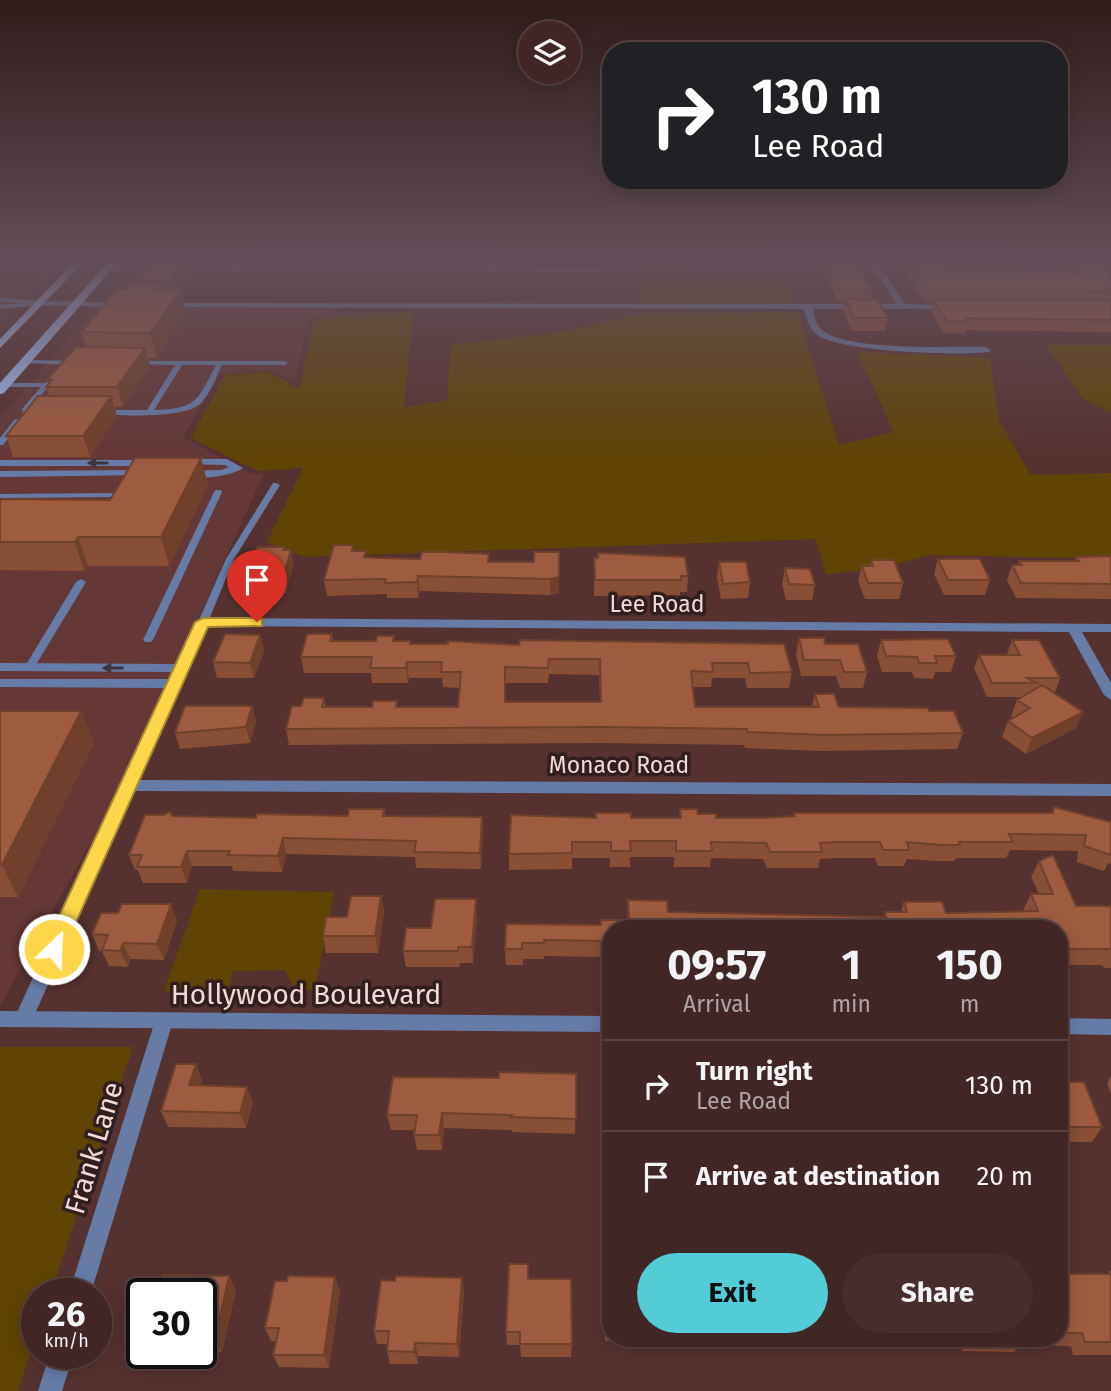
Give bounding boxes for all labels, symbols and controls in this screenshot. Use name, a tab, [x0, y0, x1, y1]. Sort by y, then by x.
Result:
map controls	[518, 21, 581, 84]
button: layers	[518, 21, 581, 84]
text: 130 m	[752, 67, 882, 126]
icon: right	[637, 70, 728, 161]
text: Lee Road	[752, 127, 884, 165]
one-way arrow	[86, 457, 108, 469]
pin	[227, 550, 287, 622]
icon: arrive	[238, 561, 276, 599]
street label: Lee Road	[609, 590, 705, 618]
one-way arrow	[102, 662, 124, 674]
street label: Monaco Road	[549, 751, 689, 779]
position arrow	[17, 912, 91, 986]
text: 09:57	[667, 940, 766, 990]
text: 1	[842, 940, 861, 990]
text: 150	[936, 940, 1003, 990]
street label: Hollywood Boulevard	[171, 978, 441, 1011]
text: Arrival	[683, 990, 750, 1018]
text: min	[831, 990, 871, 1018]
text: m	[960, 990, 979, 1018]
text: Turn right	[696, 1056, 813, 1087]
icon: right	[637, 1067, 675, 1105]
text: 130 m	[965, 1070, 1033, 1101]
street label: Frank Lane	[58, 1078, 130, 1218]
text: Lee Road	[696, 1087, 791, 1115]
icon: arrive	[637, 1158, 675, 1196]
text: Arrive at destination	[696, 1161, 940, 1192]
text: 20 m	[976, 1161, 1033, 1192]
button: Exit	[637, 1253, 828, 1333]
button: Share	[842, 1253, 1033, 1333]
speed limit sign: 30	[126, 1278, 217, 1369]
text: 26	[48, 1293, 85, 1335]
text: km/h	[44, 1330, 89, 1352]

